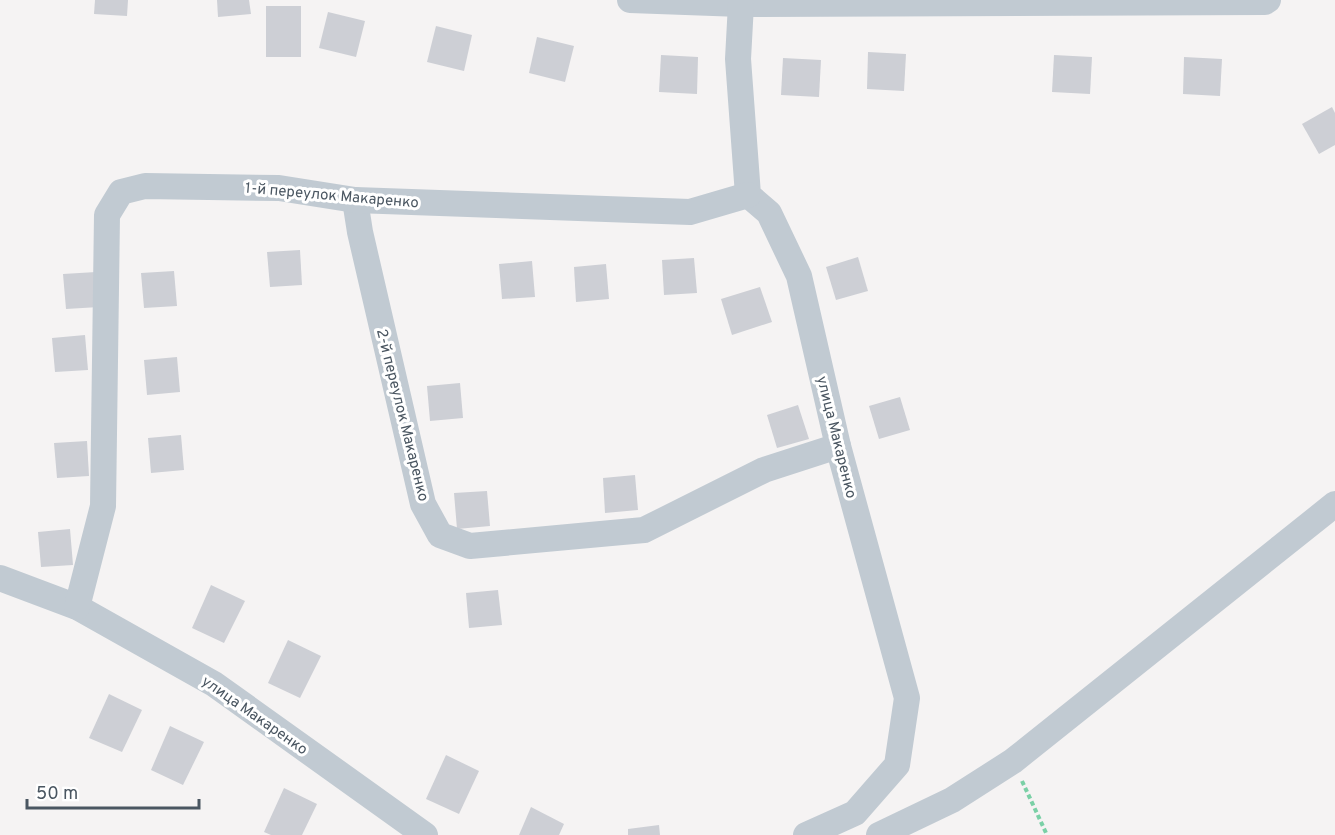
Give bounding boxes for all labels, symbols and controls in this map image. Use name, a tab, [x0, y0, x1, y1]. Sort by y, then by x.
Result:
street label: 1-й переулок Макаренко	[244, 179, 420, 214]
street label: 2-й переулок Макаренко	[371, 327, 432, 504]
street label: улица Макаренко	[811, 374, 860, 500]
street label: улица Макаренко	[197, 672, 311, 760]
scale bar	[27, 772, 200, 810]
text: 50 m	[36, 783, 78, 806]

